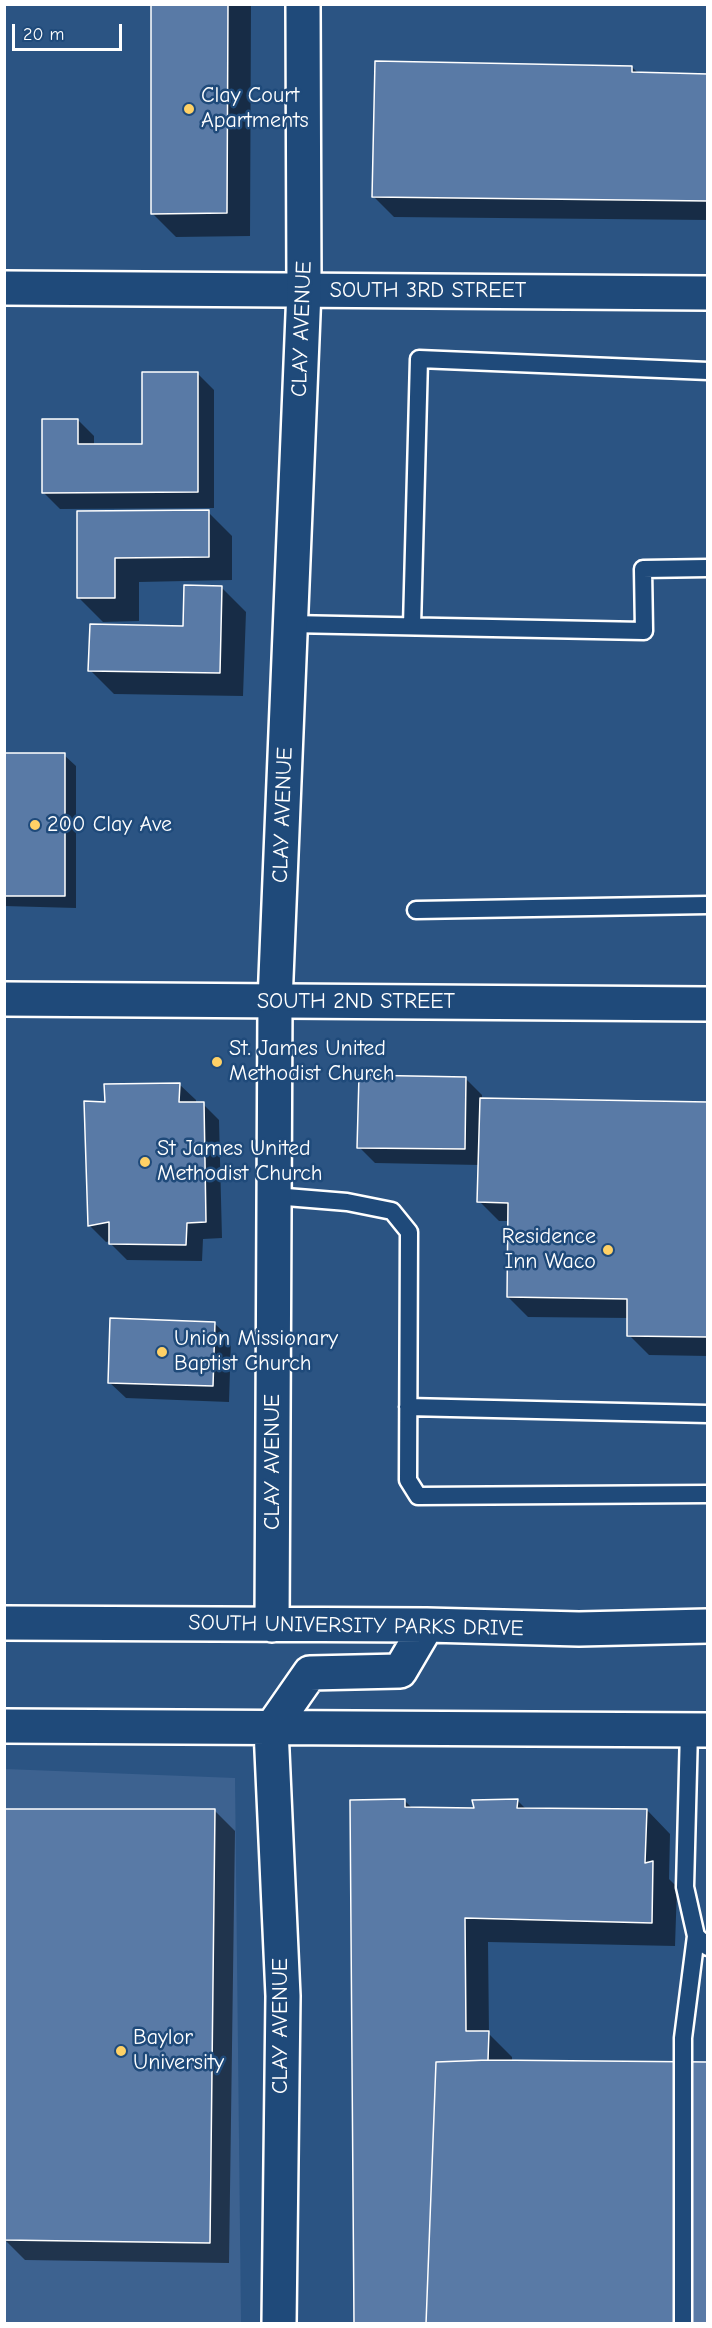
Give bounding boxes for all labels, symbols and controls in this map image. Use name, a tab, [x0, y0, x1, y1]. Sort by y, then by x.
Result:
scale bar	[15, 12, 124, 50]
text: 20 m	[23, 24, 64, 45]
place label: Clay Court Apartments	[201, 83, 309, 134]
marker: Clay Court Apartments	[182, 102, 196, 116]
street label: CLAY AVENUE	[286, 260, 318, 398]
street label: SOUTH 3RD STREET	[330, 278, 526, 304]
street label: CLAY AVENUE	[267, 746, 299, 884]
place label: 200 Clay Ave	[47, 812, 172, 838]
marker: 200 Clay Ave	[28, 818, 42, 832]
street label: SOUTH 2ND STREET	[257, 989, 455, 1015]
place label: St. James United Methodist Church	[229, 1036, 395, 1088]
marker: St. James United Methodist Church	[210, 1055, 224, 1069]
place label: St James United Methodist Church	[157, 1136, 323, 1188]
marker: St James United Methodist Church	[138, 1155, 152, 1169]
place label: Residence Inn Waco	[502, 1224, 596, 1276]
marker: Residence Inn Waco	[601, 1243, 615, 1257]
place label: Union Missionary Baptist Church	[174, 1326, 338, 1378]
marker: Union Missionary Baptist Church	[155, 1345, 169, 1359]
street label: CLAY AVENUE	[260, 1394, 286, 1530]
street label: SOUTH UNIVERSITY PARKS DRIVE	[188, 1610, 524, 1642]
street label: CLAY AVENUE	[268, 1958, 294, 2094]
place label: Baylor University	[133, 2025, 224, 2076]
marker: Baylor University	[114, 2044, 128, 2058]

